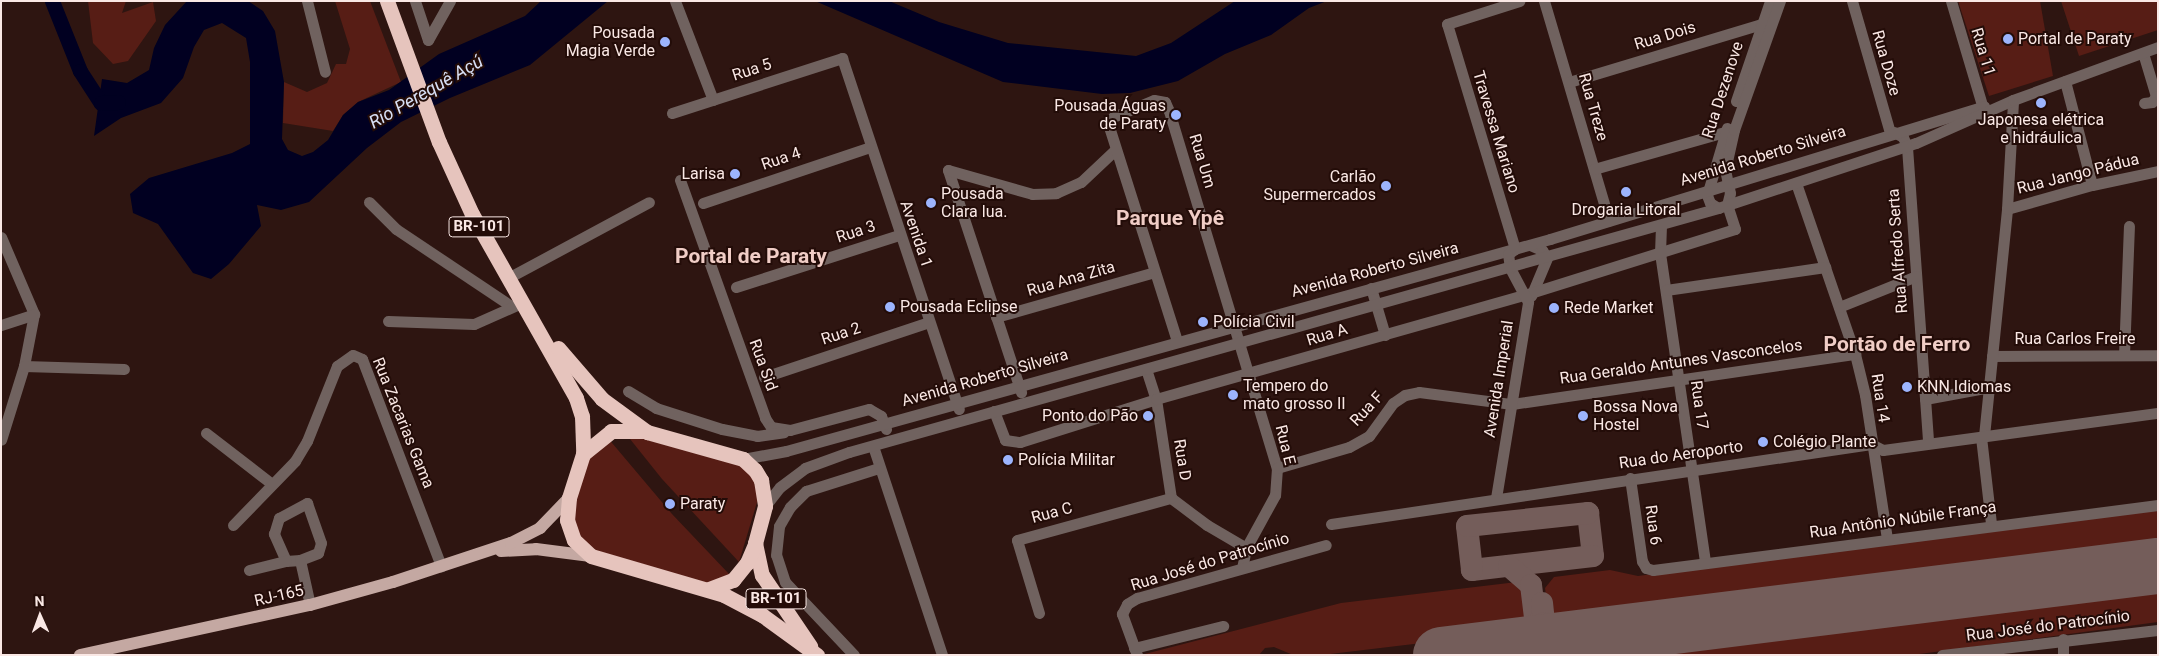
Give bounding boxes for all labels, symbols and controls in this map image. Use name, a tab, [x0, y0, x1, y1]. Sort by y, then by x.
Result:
street label: Rua Dois	[1632, 18, 1698, 54]
place label: Pousada Magia Verde	[566, 23, 655, 61]
street label: Rua 11	[1967, 26, 1999, 78]
street label: Rua Doze	[1868, 28, 1904, 98]
place label: Portal de Paraty	[2018, 29, 2132, 49]
marker: Portal de Paraty	[2002, 33, 2014, 45]
marker: Pousada Magia Verde	[659, 36, 671, 48]
street label: Rua Dezenove	[1698, 39, 1748, 141]
water label: Rio Perequê Açú	[365, 51, 487, 133]
street label: Rua 5	[730, 55, 774, 85]
street label: Travessa Mariano	[1468, 69, 1524, 195]
street label: Rua Treze	[1574, 71, 1612, 143]
place label: Pousada Águas de Paraty	[1054, 96, 1166, 134]
marker: Japonesa elétrica e hidráulica	[2035, 97, 2047, 109]
marker: Pousada Águas de Paraty	[1170, 109, 1182, 121]
place label: Japonesa elétrica e hidráulica	[1978, 110, 2104, 148]
street label: Avenida Roberto Silveira	[1678, 122, 1848, 190]
street label: Rua Um	[1185, 132, 1219, 190]
street label: Rua 4	[759, 143, 803, 175]
street label: Rua Jango Pádua	[2015, 150, 2141, 198]
place label: Larisa	[681, 164, 725, 184]
place label: Carlão Supermercados	[1264, 167, 1376, 205]
marker: Larisa	[729, 168, 741, 180]
marker: Carlão Supermercados	[1380, 180, 1392, 192]
place label: Pousada Clara lua.	[941, 184, 1007, 222]
marker: Drogaria Litoral	[1620, 186, 1632, 198]
street label: Rua Alfredo Serta	[1884, 188, 1912, 314]
marker: Pousada Clara lua.	[925, 197, 937, 209]
street label: Avenida 1	[896, 198, 936, 270]
place label: Drogaria Litoral	[1572, 200, 1680, 220]
district label: Parque Ypê	[1116, 205, 1224, 231]
road number: BR-101	[448, 214, 510, 240]
street label: Rua 3	[834, 217, 878, 247]
street label: Avenida Roberto Silveira	[1289, 238, 1461, 302]
district label: Portal de Paraty	[675, 243, 827, 269]
street label: Rua Ana Zita	[1025, 257, 1117, 301]
place label: Pousada Eclipse	[900, 297, 1017, 317]
place label: Rede Market	[1564, 298, 1654, 318]
marker: Pousada Eclipse	[884, 301, 896, 313]
marker: Rede Market	[1548, 302, 1560, 314]
place label: Polícia Civil	[1213, 312, 1295, 332]
marker: Polícia Civil	[1197, 316, 1209, 328]
street label: Rua 2	[819, 319, 863, 349]
street label: Avenida Imperial	[1480, 319, 1518, 439]
street label: Rua A	[1304, 320, 1350, 350]
street label: Rua Carlos Freire	[2014, 329, 2136, 349]
district label: Portão de Ferro	[1824, 331, 1970, 357]
street label: Rua Geraldo Antunes Vasconcelos	[1559, 335, 1803, 389]
street label: Rua Sid	[745, 336, 781, 394]
street label: Avenida Roberto Silveira	[900, 345, 1070, 411]
street label: Rua Zacarias Gama	[368, 355, 438, 491]
street label: Rua 14	[1867, 372, 1893, 424]
place label: Tempero do mato grosso II	[1243, 376, 1346, 414]
place label: KNN Idiomas	[1917, 377, 2011, 397]
street label: Rua 17	[1686, 379, 1712, 431]
marker: KNN Idiomas	[1901, 381, 1913, 393]
street label: Rua F	[1346, 388, 1388, 430]
marker: Tempero do mato grosso II	[1227, 389, 1239, 401]
place label: Bossa Nova Hostel	[1593, 397, 1678, 435]
place label: Ponto do Pão	[1042, 406, 1138, 426]
marker: Ponto do Pão	[1142, 410, 1154, 422]
marker: Bossa Nova Hostel	[1577, 410, 1589, 422]
street label: Rua E	[1271, 423, 1299, 467]
place label: Colégio Plante	[1773, 432, 1876, 452]
marker: Colégio Plante	[1757, 436, 1769, 448]
street label: Rua do Aeroporto	[1618, 437, 1744, 473]
street label: Rua D	[1169, 438, 1195, 482]
place label: Polícia Militar	[1018, 450, 1115, 470]
marker: Polícia Militar	[1002, 454, 1014, 466]
place label: Paraty	[680, 494, 725, 514]
street label: Rua Antônio Núbile França	[1808, 497, 1998, 543]
marker: Paraty	[664, 498, 676, 510]
street label: Rua C	[1029, 498, 1075, 528]
street label: Rua 6	[1641, 504, 1665, 546]
street label: Rua José do Patrocínio	[1128, 529, 1292, 595]
street label: RJ-165	[252, 581, 306, 611]
road number: BR-101	[745, 586, 807, 612]
north arrow	[15, 591, 65, 641]
text: N	[34, 593, 45, 609]
street label: Rua José do Patrocínio	[1965, 606, 2131, 646]

